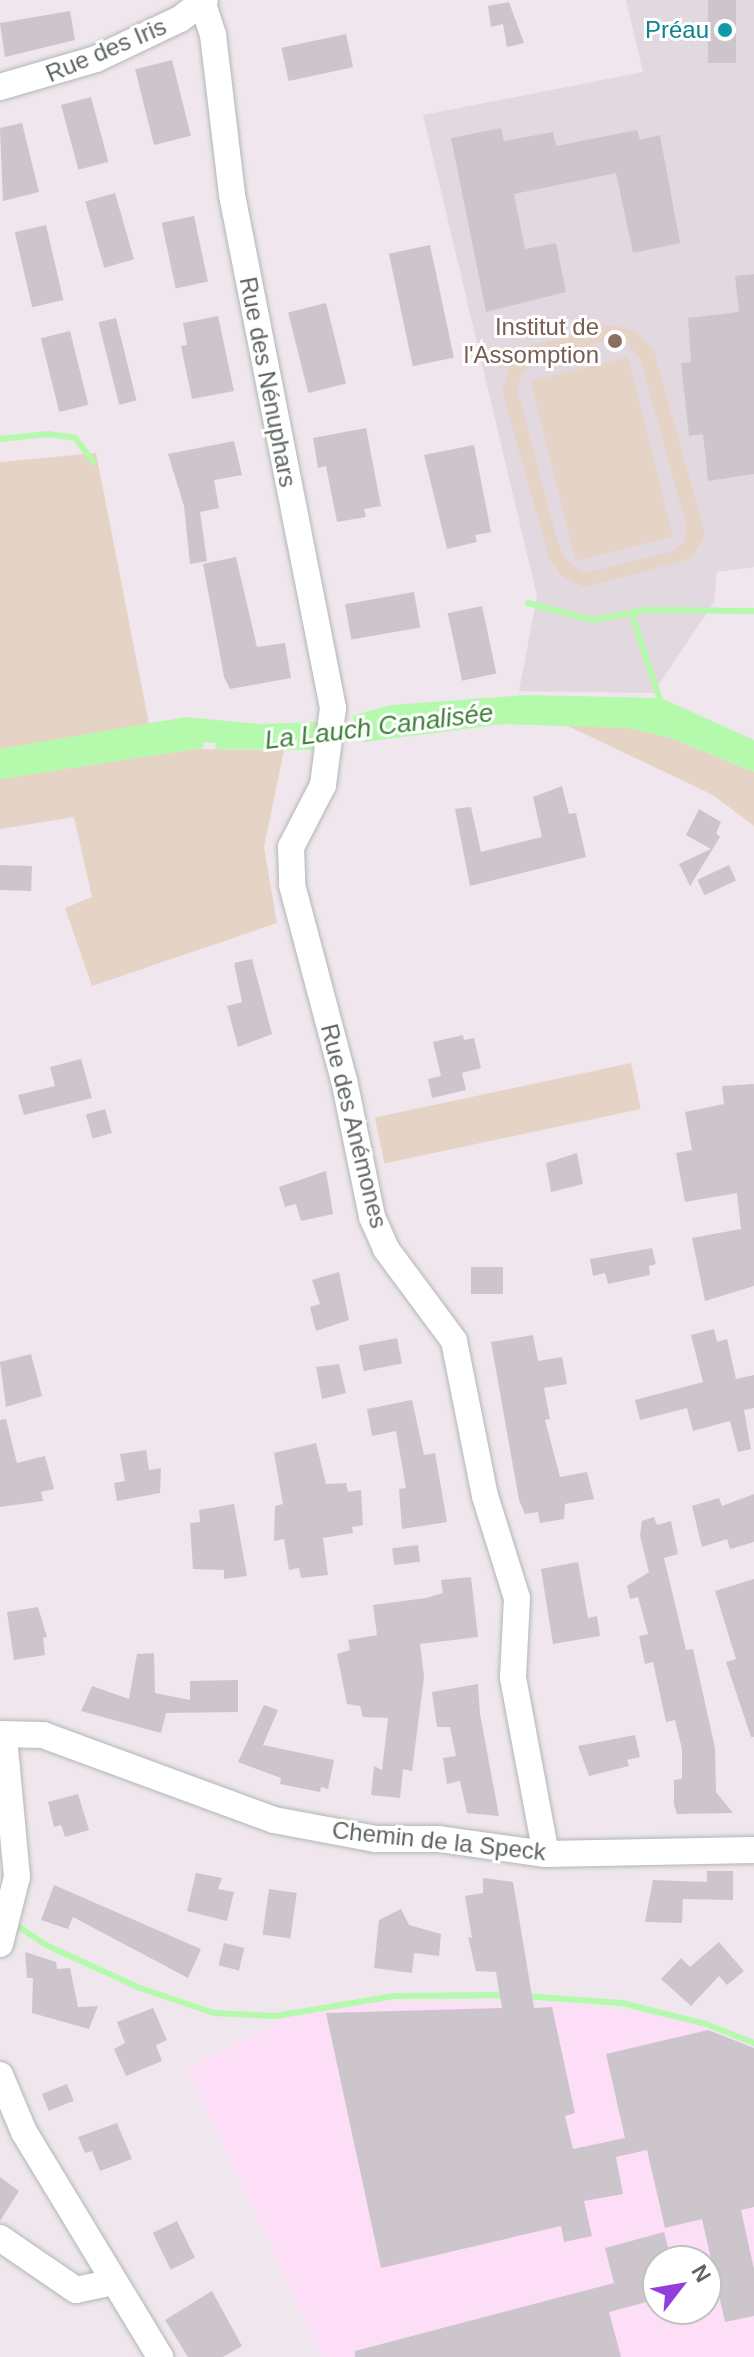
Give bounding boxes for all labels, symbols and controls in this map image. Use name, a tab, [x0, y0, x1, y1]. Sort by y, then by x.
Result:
street label: Rue des Iris	[41, 12, 171, 88]
place label: Préau	[645, 16, 709, 44]
marker: Préau	[716, 21, 734, 39]
street label: Rue des Nénuphars	[233, 274, 303, 490]
place label: Institut de l'Assomption	[464, 313, 599, 369]
marker: Institut de l'Assomption	[606, 332, 624, 350]
water label: La Lauch Canalisée	[263, 698, 495, 756]
street label: Rue des Anémones	[315, 1020, 393, 1232]
street label: Chemin de la Speck	[331, 1815, 547, 1867]
north arrow	[642, 2245, 722, 2325]
text: N	[686, 2260, 716, 2287]

